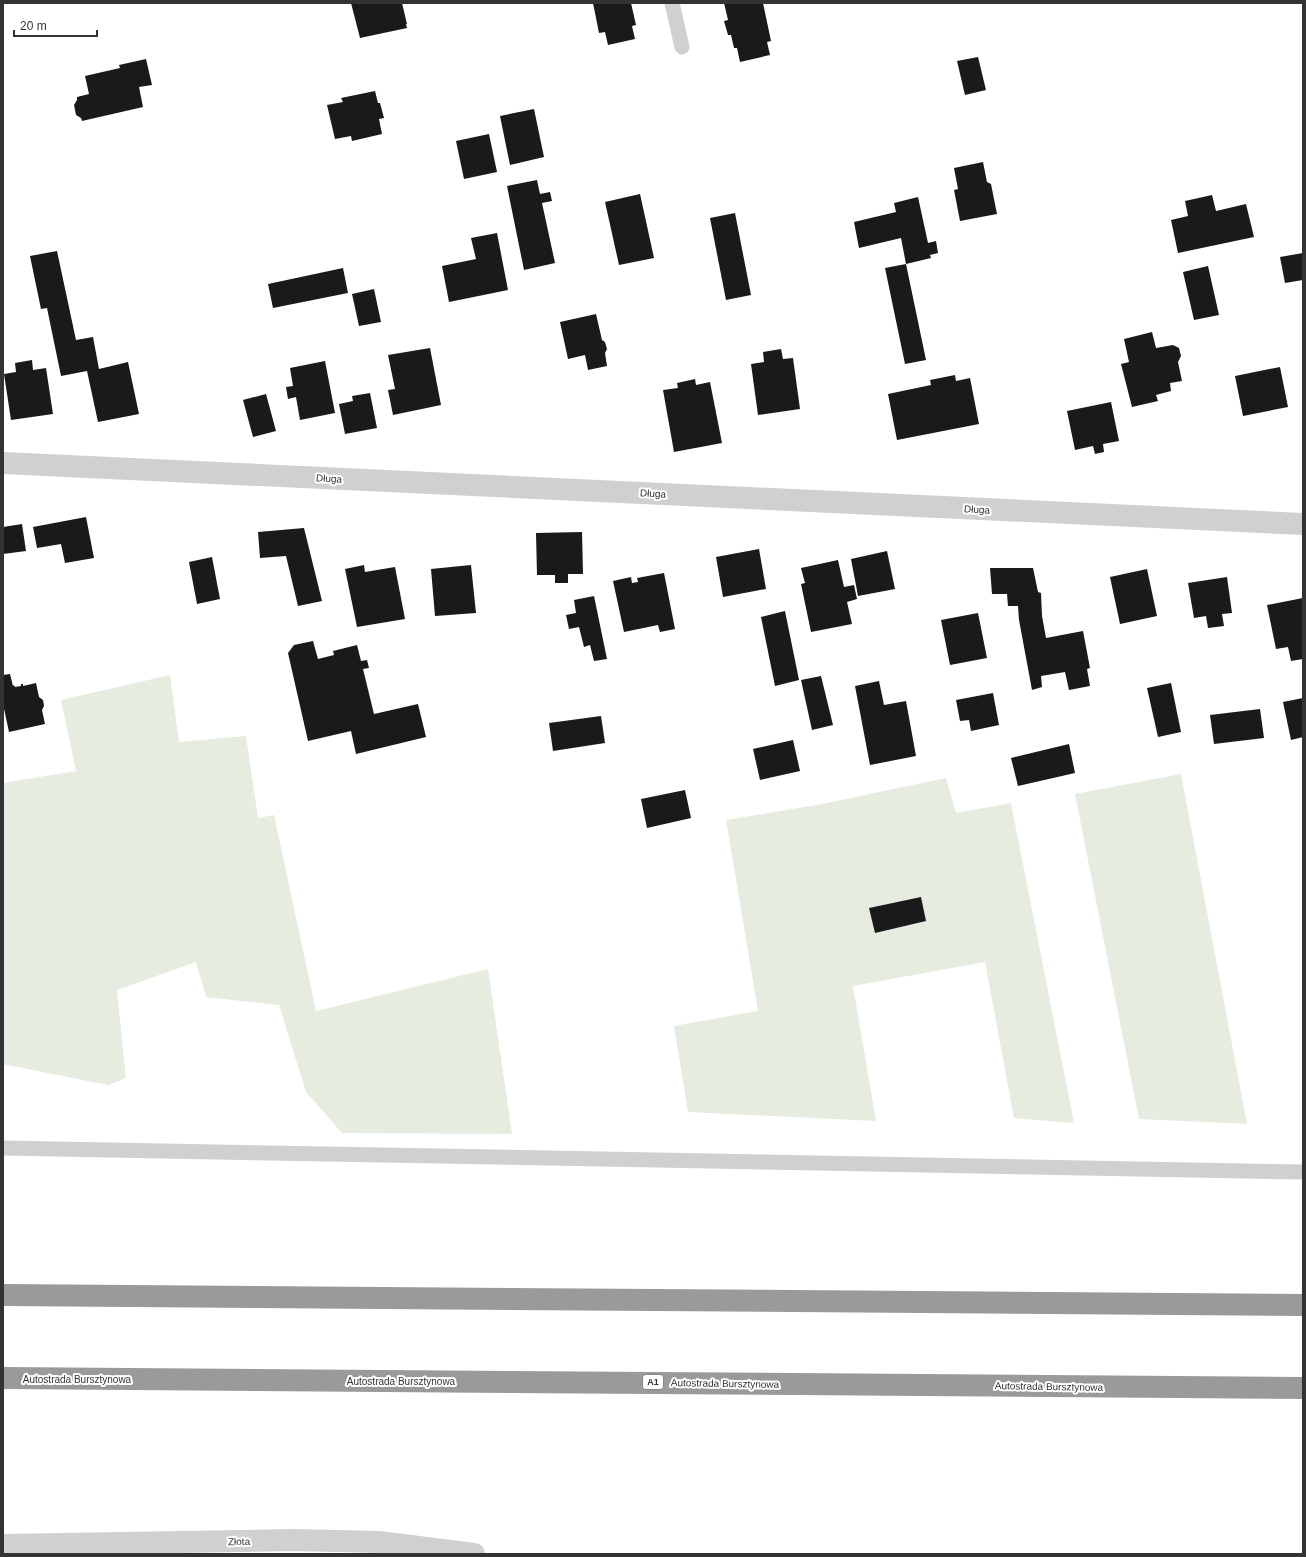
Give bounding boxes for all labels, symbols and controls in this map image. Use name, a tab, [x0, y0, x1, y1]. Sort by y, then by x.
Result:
scale bar	[14, 12, 97, 38]
text: 20 m	[20, 19, 47, 33]
street label: Długa	[316, 472, 343, 485]
street label: Długa	[640, 487, 667, 500]
street label: Długa	[964, 503, 991, 516]
street label: Autostrada Bursztynowa	[23, 1374, 132, 1385]
road number: A1	[643, 1375, 663, 1389]
street label: Autostrada Bursztynowa	[347, 1376, 456, 1387]
street label: Autostrada Bursztynowa	[671, 1377, 780, 1390]
street label: Autostrada Bursztynowa	[995, 1380, 1104, 1393]
street label: Złota	[228, 1536, 251, 1547]

